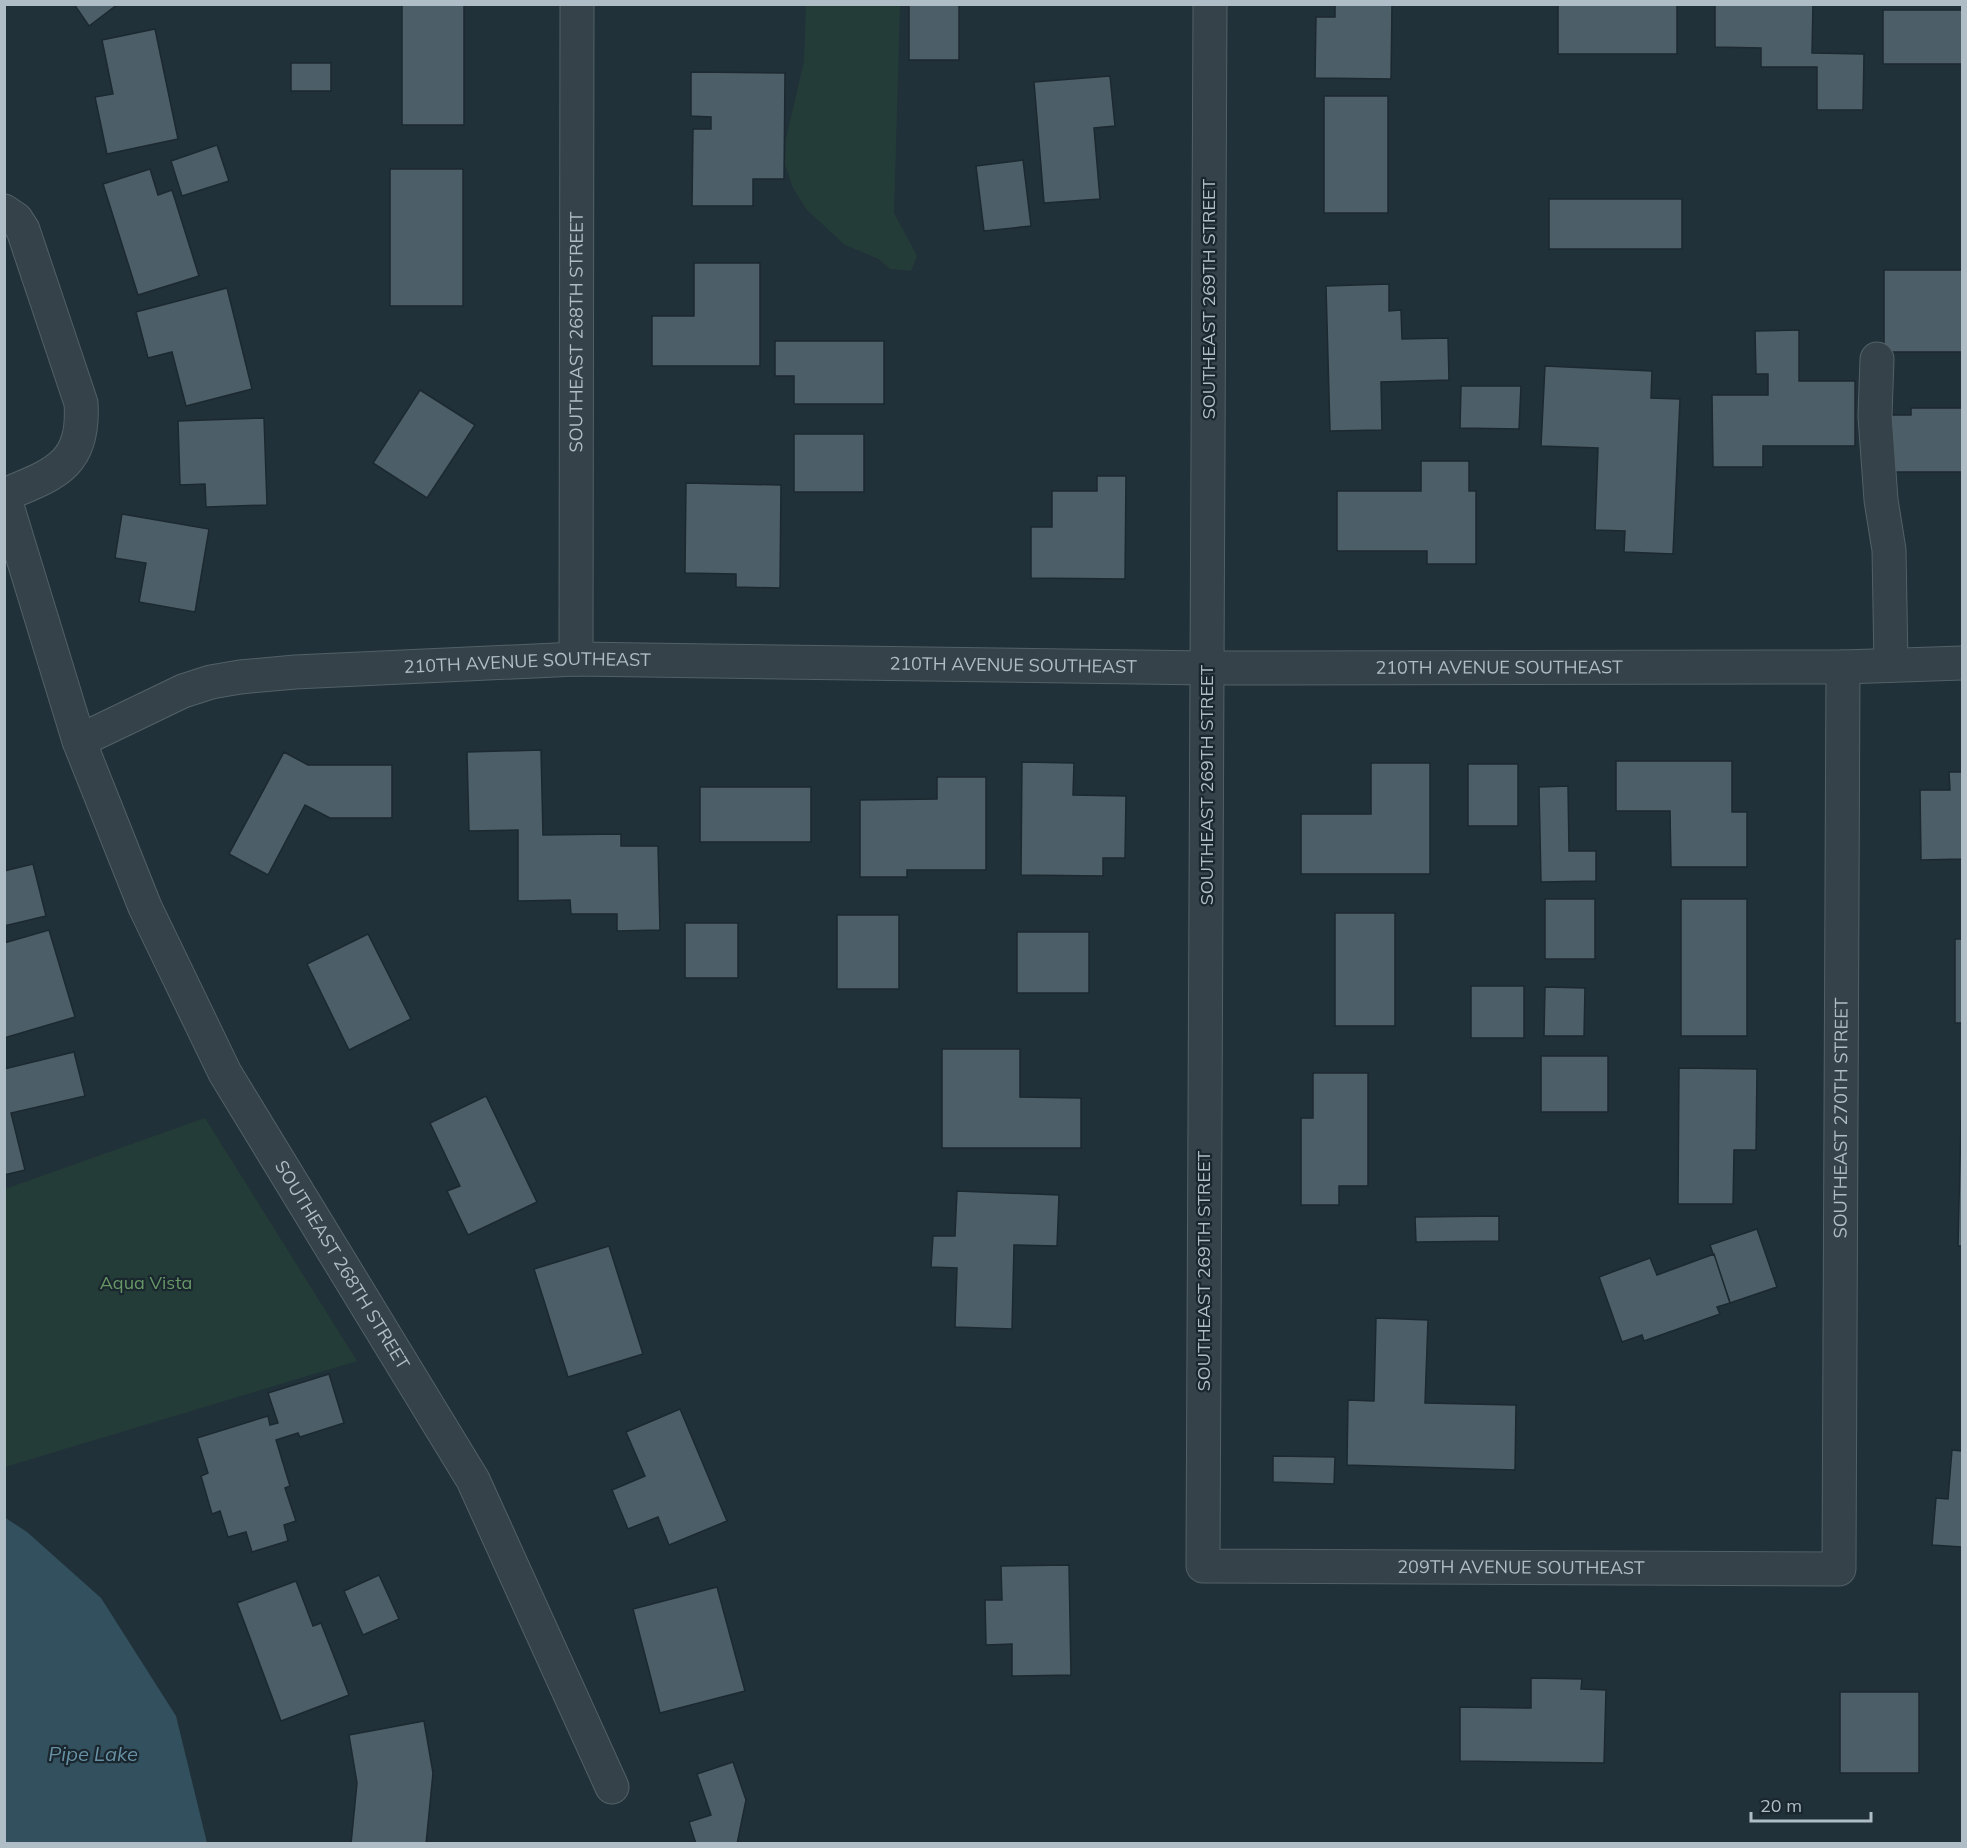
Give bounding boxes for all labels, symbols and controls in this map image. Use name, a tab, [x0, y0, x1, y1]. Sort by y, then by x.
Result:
street label: SOUTHEAST 269TH STREET	[1197, 179, 1220, 419]
street label: SOUTHEAST 268TH STREET	[564, 211, 588, 452]
street label: 210TH AVENUE SOUTHEAST	[403, 647, 651, 678]
street label: 210TH AVENUE SOUTHEAST	[889, 651, 1137, 678]
street label: 210TH AVENUE SOUTHEAST	[1375, 655, 1623, 679]
street label: SOUTHEAST 269TH STREET	[1195, 665, 1218, 905]
street label: SOUTHEAST 270TH STREET	[1828, 997, 1853, 1239]
street label: SOUTHEAST 269TH STREET	[1192, 1151, 1215, 1391]
street label: SOUTHEAST 268TH STREET	[270, 1156, 415, 1374]
park label: Aqua Vista	[100, 1271, 192, 1294]
street label: 209TH AVENUE SOUTHEAST	[1397, 1555, 1645, 1579]
water label: Pipe Lake	[48, 1741, 138, 1766]
scale bar	[1751, 1785, 1871, 1823]
text: 20 m	[1760, 1794, 1802, 1817]

